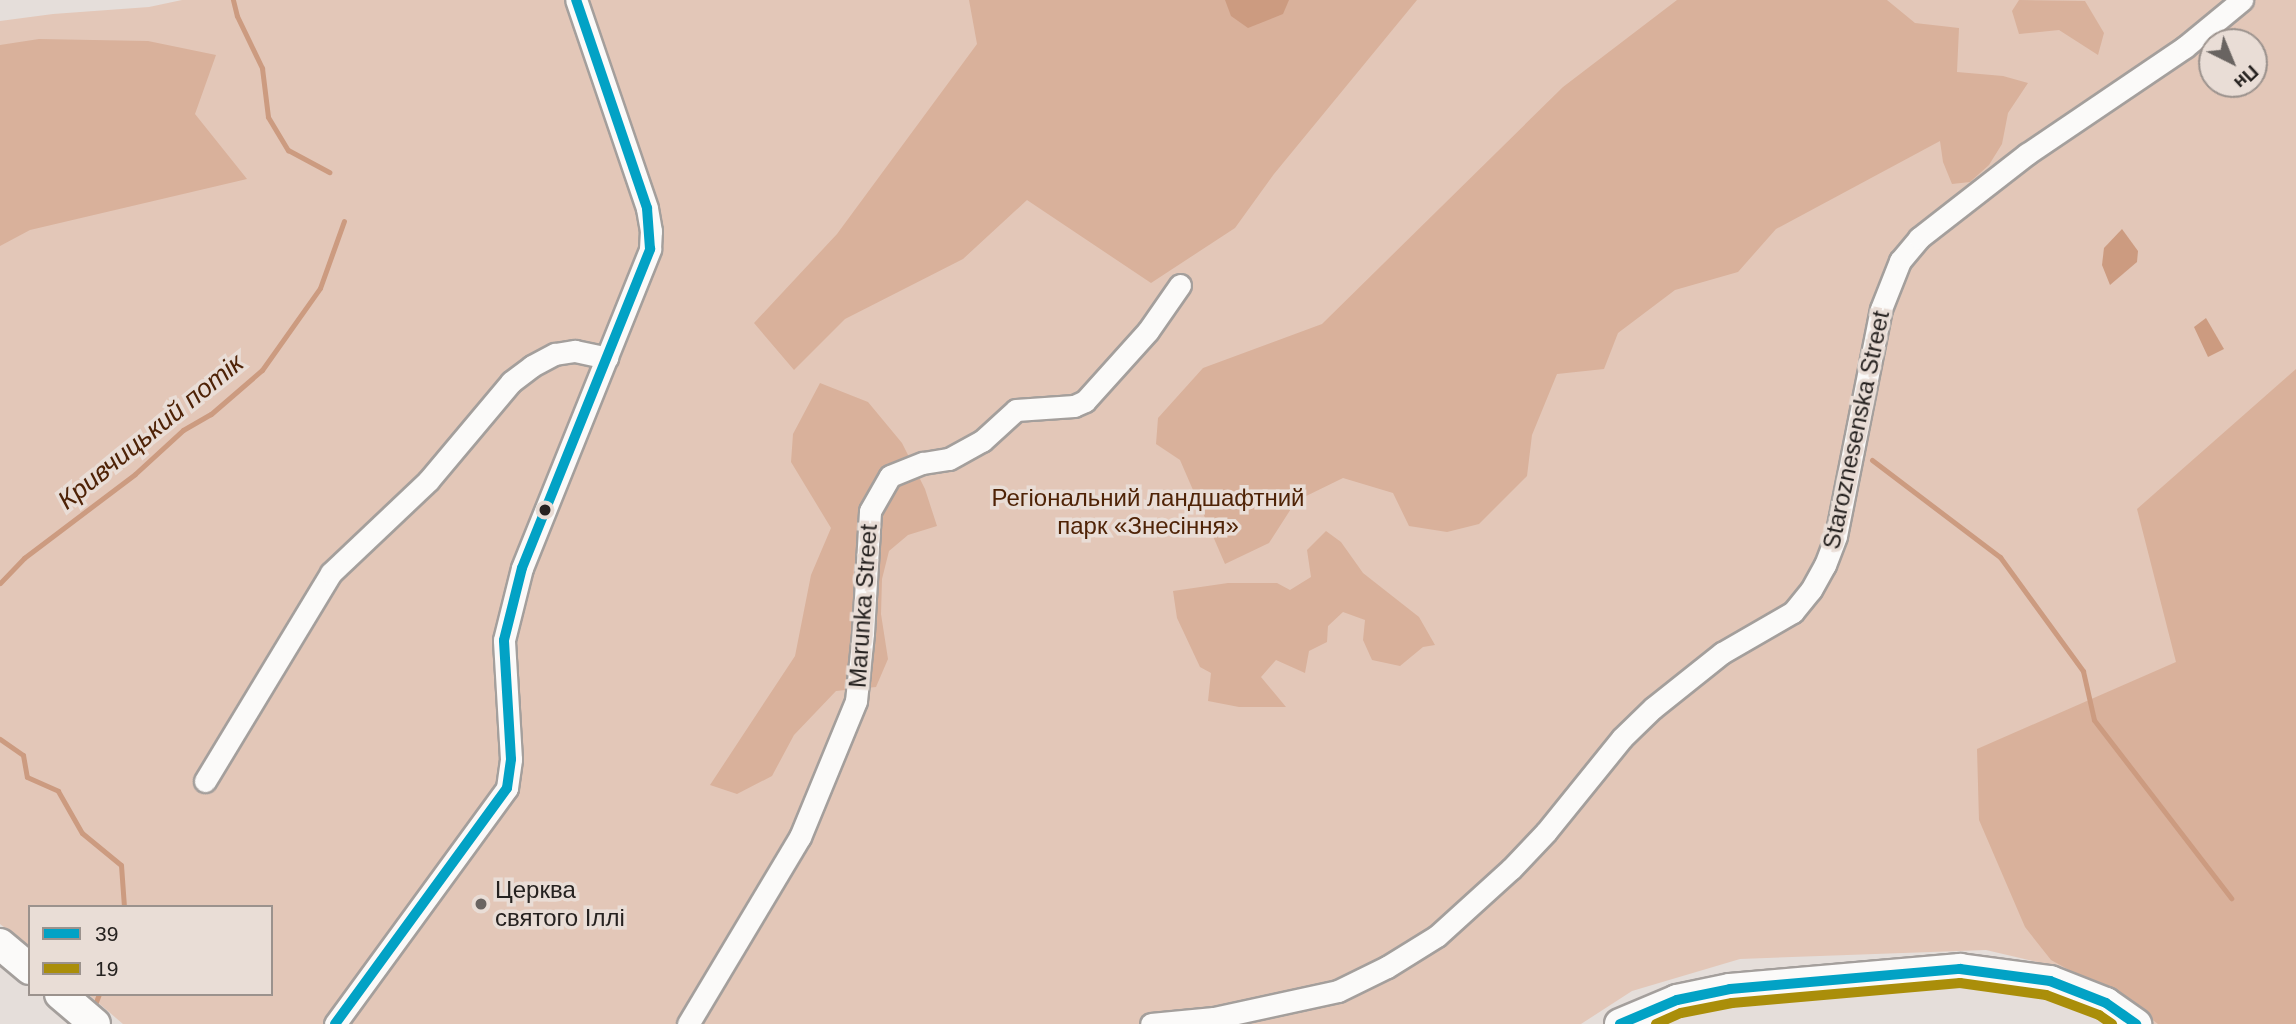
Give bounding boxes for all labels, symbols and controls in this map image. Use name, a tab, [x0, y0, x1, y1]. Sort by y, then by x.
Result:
north arrow	[2198, 28, 2268, 98]
text: Пн	[2230, 61, 2263, 94]
street label: Staroznesenska Street	[1817, 308, 1895, 552]
water label: Кривчицький потік	[52, 348, 250, 516]
park label: Регіональний ландшафтний парк «Знесіння»	[991, 484, 1305, 540]
unlabelled marker	[538, 503, 552, 517]
street label: Marunka Street	[843, 523, 883, 689]
place label: Церква святого Іллі	[495, 876, 625, 932]
marker: Церква святого Іллі	[473, 896, 489, 912]
legend	[28, 905, 273, 996]
text: 39	[95, 922, 118, 945]
text: 19	[95, 957, 118, 980]

